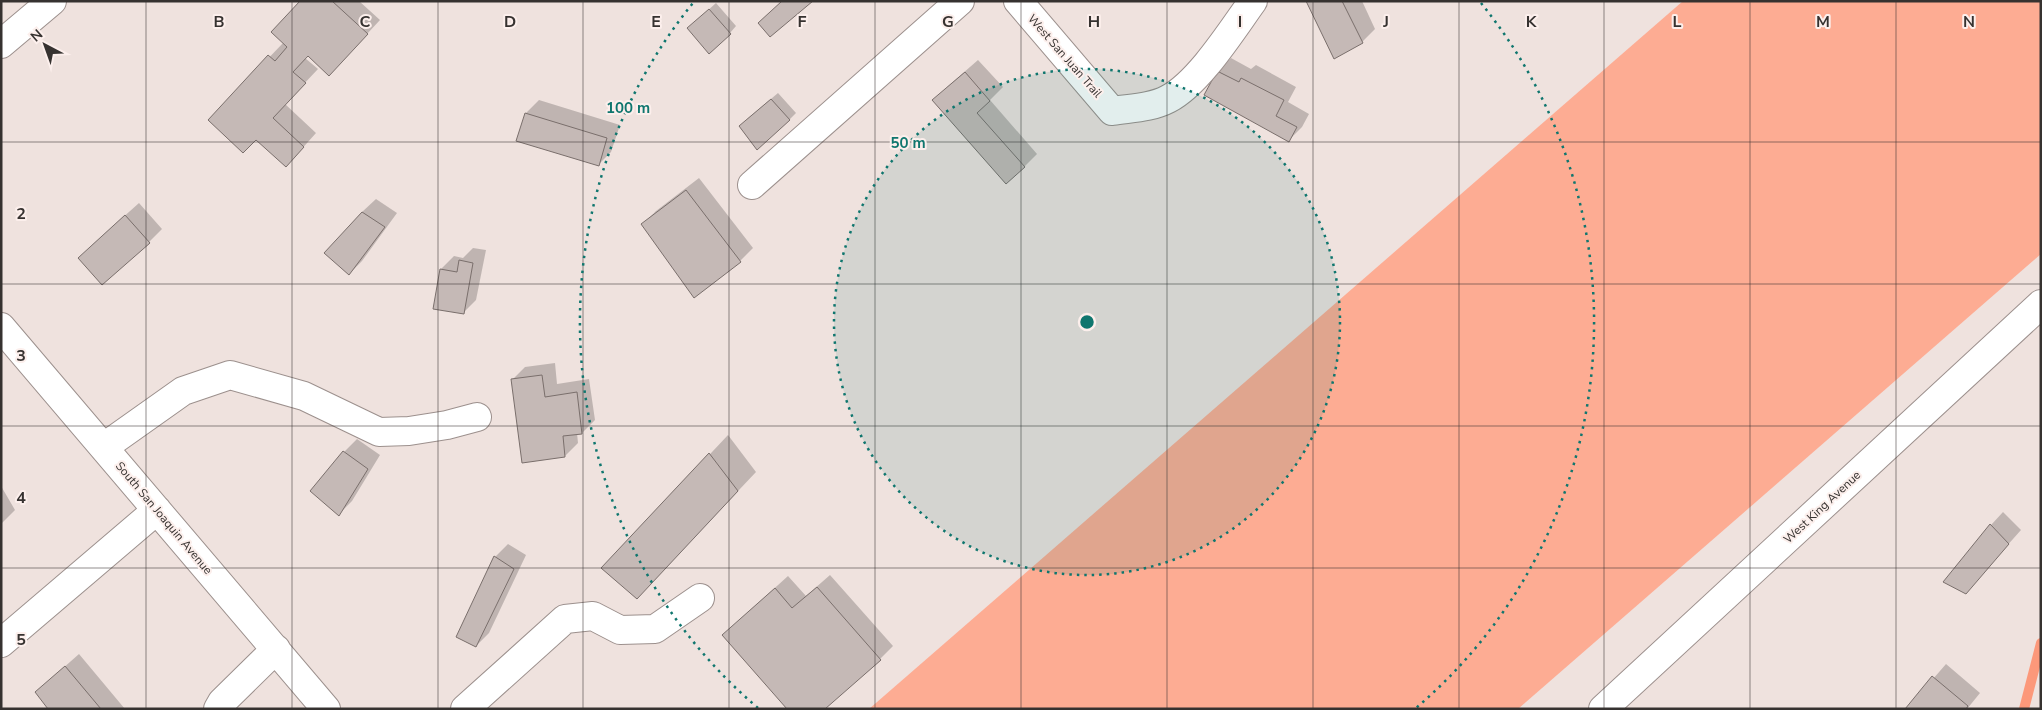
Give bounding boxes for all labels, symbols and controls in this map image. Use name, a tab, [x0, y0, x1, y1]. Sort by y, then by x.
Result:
text: B	[213, 11, 225, 33]
text: C	[360, 11, 371, 33]
text: D	[504, 11, 516, 33]
text: E	[651, 11, 661, 33]
text: F	[798, 11, 807, 33]
text: G	[942, 11, 954, 33]
street label: West San Juan Trail	[1024, 11, 1106, 101]
text: H	[1088, 11, 1100, 33]
text: I	[1238, 11, 1242, 33]
text: J	[1382, 11, 1389, 33]
text: K	[1526, 11, 1538, 33]
text: L	[1673, 11, 1682, 33]
text: M	[1816, 11, 1830, 33]
text: N	[1963, 11, 1975, 33]
north arrow	[20, 20, 70, 70]
text: N	[27, 25, 47, 46]
text: 100 m	[606, 98, 650, 118]
text: 50 m	[890, 133, 926, 153]
text: 2	[16, 203, 26, 225]
centre of rings	[1078, 313, 1096, 331]
text: 3	[16, 345, 26, 367]
street label: South San Joaquin Avenue	[112, 458, 216, 578]
street label: West King Avenue	[1780, 467, 1864, 547]
text: 4	[16, 487, 26, 509]
text: 5	[16, 629, 26, 651]

